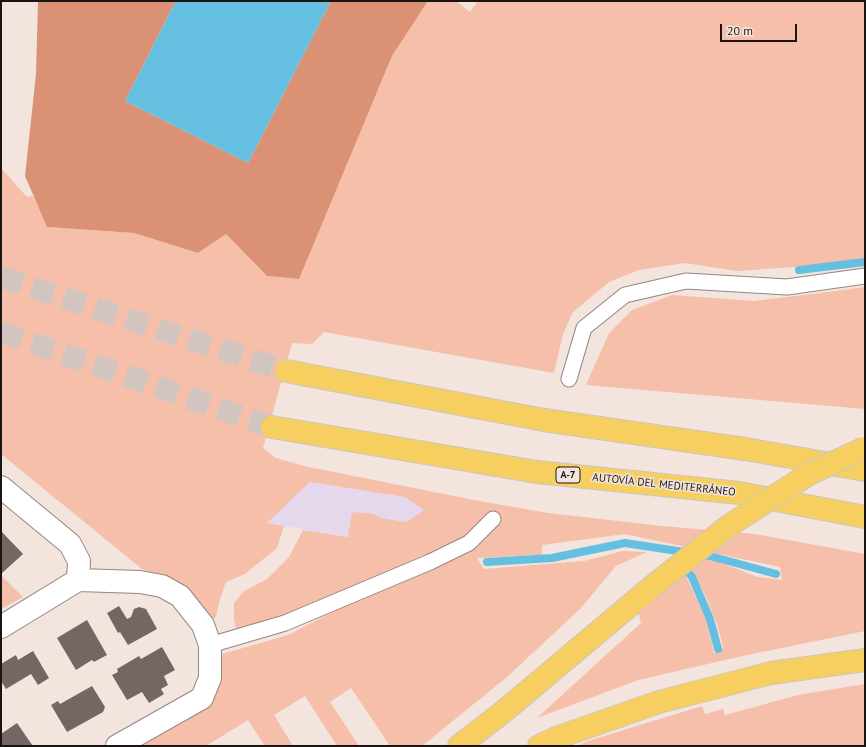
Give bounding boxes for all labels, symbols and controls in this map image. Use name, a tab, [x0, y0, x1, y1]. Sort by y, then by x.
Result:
scale bar	[722, 16, 799, 42]
text: 20 m	[727, 23, 753, 38]
road number: A-7	[556, 467, 580, 483]
street label: AUTOVÍA DEL MEDITERRÁNEO	[592, 471, 736, 499]

